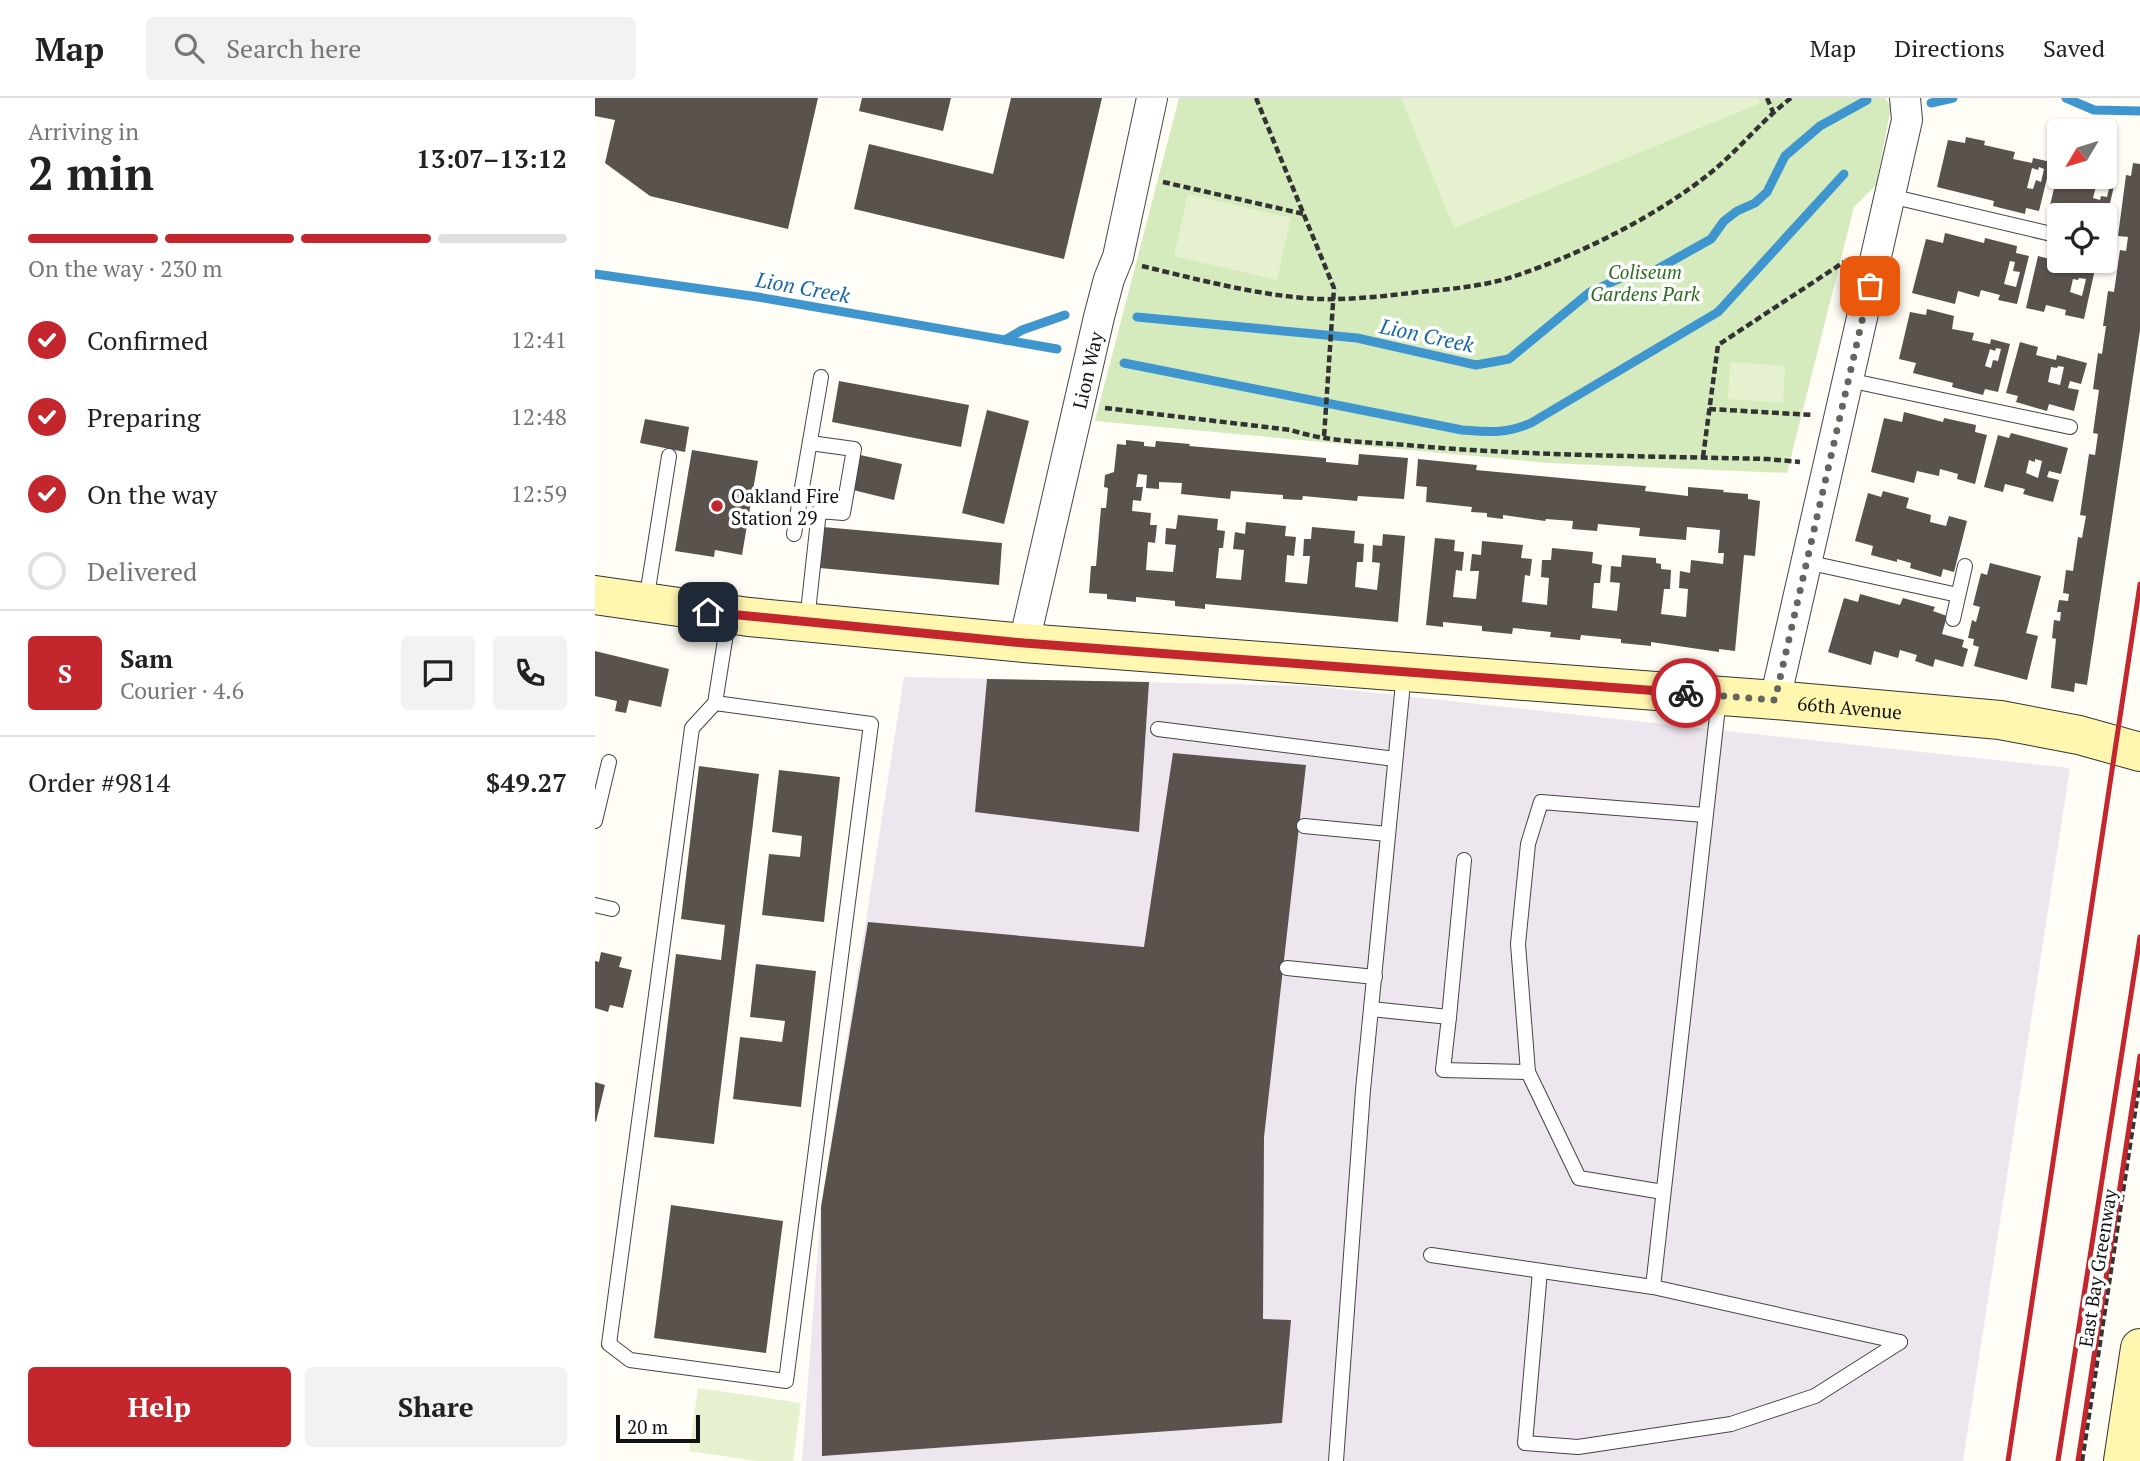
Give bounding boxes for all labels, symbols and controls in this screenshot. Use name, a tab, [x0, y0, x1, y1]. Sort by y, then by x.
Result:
search box	[146, 17, 636, 80]
text: Map	[35, 27, 104, 70]
icon: search	[170, 29, 208, 67]
text: Search here	[226, 31, 361, 65]
text: Map	[1810, 32, 1856, 64]
text: Directions	[1894, 32, 2005, 64]
text: Saved	[2043, 32, 2105, 64]
text: Arriving in	[28, 116, 139, 147]
north arrow	[2047, 119, 2117, 189]
map controls	[2047, 119, 2117, 273]
text: 13:07–13:12	[416, 141, 567, 175]
text: 2 min	[28, 142, 154, 203]
button: locate	[2047, 203, 2117, 273]
text: On the way · 230 m	[28, 253, 222, 284]
pin	[1840, 256, 1900, 316]
park label: Coliseum Gardens Park	[1590, 259, 1701, 306]
water label: Lion Creek	[753, 265, 853, 309]
icon: bag	[1851, 267, 1889, 305]
water label: Lion Creek	[1377, 311, 1477, 359]
icon: check	[28, 321, 66, 359]
text: Confirmed	[87, 323, 208, 357]
text: 12:41	[510, 324, 567, 355]
street label: Lion Way	[1066, 329, 1108, 411]
icon: check	[28, 398, 66, 436]
text: Preparing	[87, 400, 200, 434]
text: 12:48	[510, 401, 567, 432]
icon: check	[28, 475, 66, 513]
text: On the way	[87, 477, 218, 511]
text: 12:59	[510, 478, 567, 509]
place label: Oakland Fire Station 29	[731, 483, 839, 530]
marker: Oakland Fire Station 29	[709, 498, 725, 514]
text: Delivered	[87, 554, 197, 588]
pin	[678, 582, 738, 642]
icon: home	[689, 593, 727, 631]
button: chat	[401, 636, 475, 710]
button: phone	[493, 636, 567, 710]
text: Sam	[120, 641, 173, 675]
text: S	[58, 656, 72, 690]
courier	[1651, 658, 1721, 728]
icon: bike	[1667, 674, 1705, 712]
text: Courier · 4.6	[120, 675, 244, 706]
street label: 66th Avenue	[1796, 690, 1903, 724]
text: Order #9814	[28, 765, 170, 799]
text: $49.27	[486, 765, 567, 799]
street label: East Bay Greenway	[2072, 1187, 2122, 1349]
button: Help	[28, 1367, 291, 1447]
button: Share	[305, 1367, 567, 1447]
scale bar	[616, 1412, 700, 1444]
text: 20 m	[627, 1414, 668, 1439]

